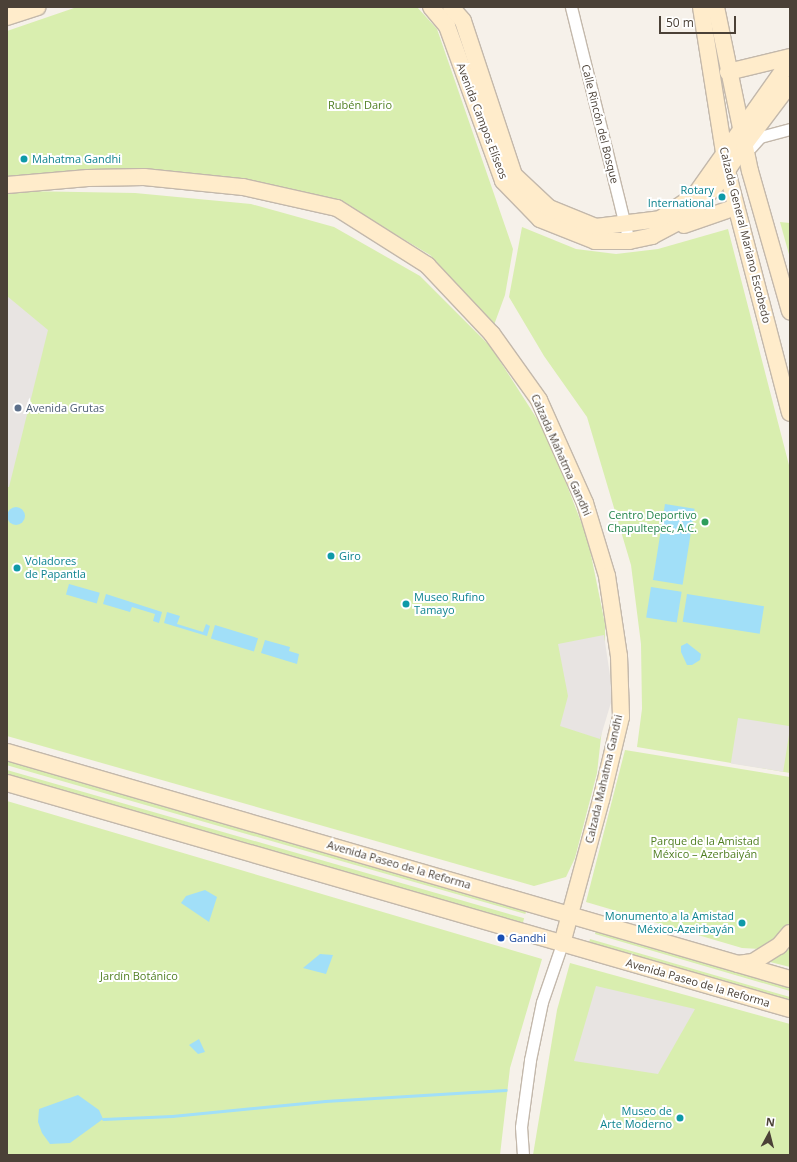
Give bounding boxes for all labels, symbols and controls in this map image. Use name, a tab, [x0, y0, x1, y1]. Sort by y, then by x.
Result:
scale bar	[661, 8, 738, 34]
text: 50 m	[666, 14, 694, 31]
street label: Avenida Campos Elíseos	[454, 61, 510, 181]
street label: Calle Rincón del Bosque	[579, 63, 621, 185]
park label: Rubén Dario	[328, 98, 392, 112]
street label: Calzada General Mariano Escobedo	[717, 145, 773, 325]
place label: Mahatma Gandhi	[32, 152, 121, 166]
marker: Mahatma Gandhi	[19, 154, 29, 164]
place label: Rotary International	[648, 184, 714, 210]
marker: Rotary International	[717, 192, 727, 202]
street label: Calzada Mahatma Gandhi	[528, 392, 594, 518]
place label: Avenida Grutas	[26, 401, 104, 415]
marker: Avenida Grutas	[13, 403, 23, 413]
place label: Centro Deportivo Chapultepec, A.C.	[607, 509, 697, 535]
marker: Centro Deportivo Chapultepec, A.C.	[700, 517, 710, 527]
place label: Giro	[339, 549, 361, 563]
marker: Giro	[326, 551, 336, 561]
place label: Voladores de Papantla	[25, 555, 86, 581]
marker: Voladores de Papantla	[12, 563, 22, 573]
place label: Museo Rufino Tamayo	[414, 591, 485, 617]
marker: Museo Rufino Tamayo	[401, 599, 411, 609]
street label: Calzada Mahatma Gandhi	[583, 713, 625, 845]
park label: Parque de la Amistad México – Azerbaiyán	[650, 835, 760, 861]
street label: Avenida Paseo de la Reforma	[326, 838, 472, 892]
place label: Monumento a la Amistad México-Azeirbayán	[605, 910, 734, 936]
marker: Monumento a la Amistad México-Azeirbayán	[737, 918, 747, 928]
place label: Gandhi	[509, 931, 546, 945]
marker: Gandhi	[496, 933, 506, 943]
street label: Avenida Paseo de la Reforma	[625, 956, 771, 1010]
park label: Jardín Botánico	[100, 969, 178, 983]
place label: Museo de Arte Moderno	[600, 1105, 672, 1131]
marker: Museo de Arte Moderno	[675, 1113, 685, 1123]
north arrow	[749, 1114, 789, 1154]
text: N	[765, 1114, 776, 1130]

